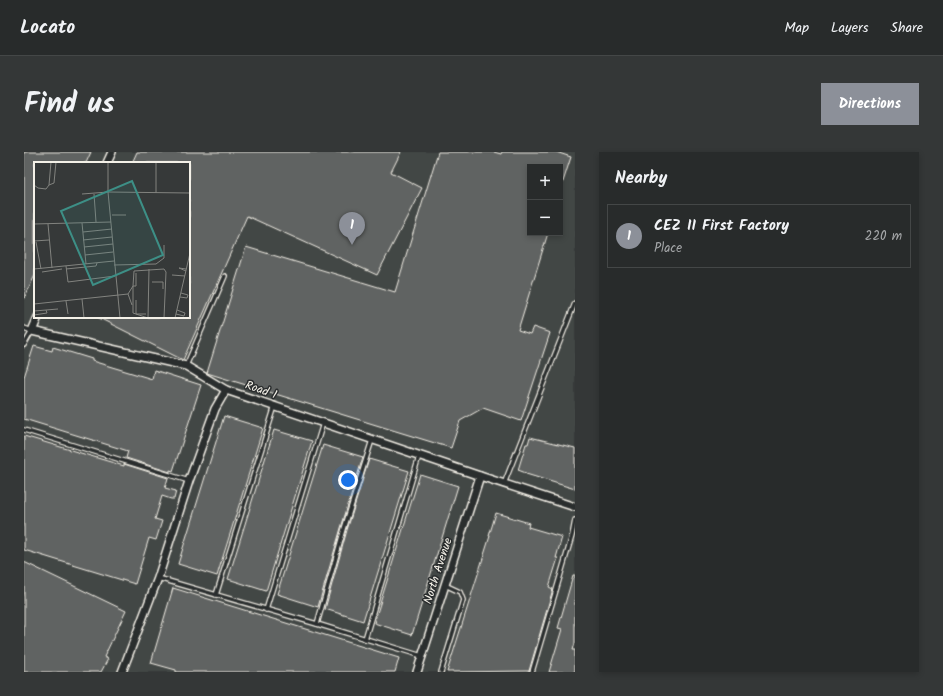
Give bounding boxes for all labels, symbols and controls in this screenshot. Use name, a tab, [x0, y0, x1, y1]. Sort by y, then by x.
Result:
text: Locato	[20, 13, 75, 43]
text: Map	[785, 17, 809, 39]
text: Layers	[831, 17, 869, 39]
text: Share	[891, 17, 923, 39]
text: Find us	[24, 82, 115, 127]
button: Directions	[821, 83, 919, 125]
inset map	[34, 162, 190, 318]
map controls	[527, 164, 563, 236]
button: +	[527, 164, 563, 200]
text: Nearby	[615, 165, 667, 192]
button: −	[527, 200, 563, 236]
pin: 1	[339, 212, 365, 245]
text: CEZ II First Factory	[654, 214, 789, 238]
text: 1	[627, 226, 631, 247]
text: 220 m	[865, 226, 902, 247]
text: Place	[654, 238, 682, 259]
street label: Road 1	[242, 376, 280, 404]
your location	[338, 470, 358, 490]
street label: North Avenue	[418, 535, 458, 607]

